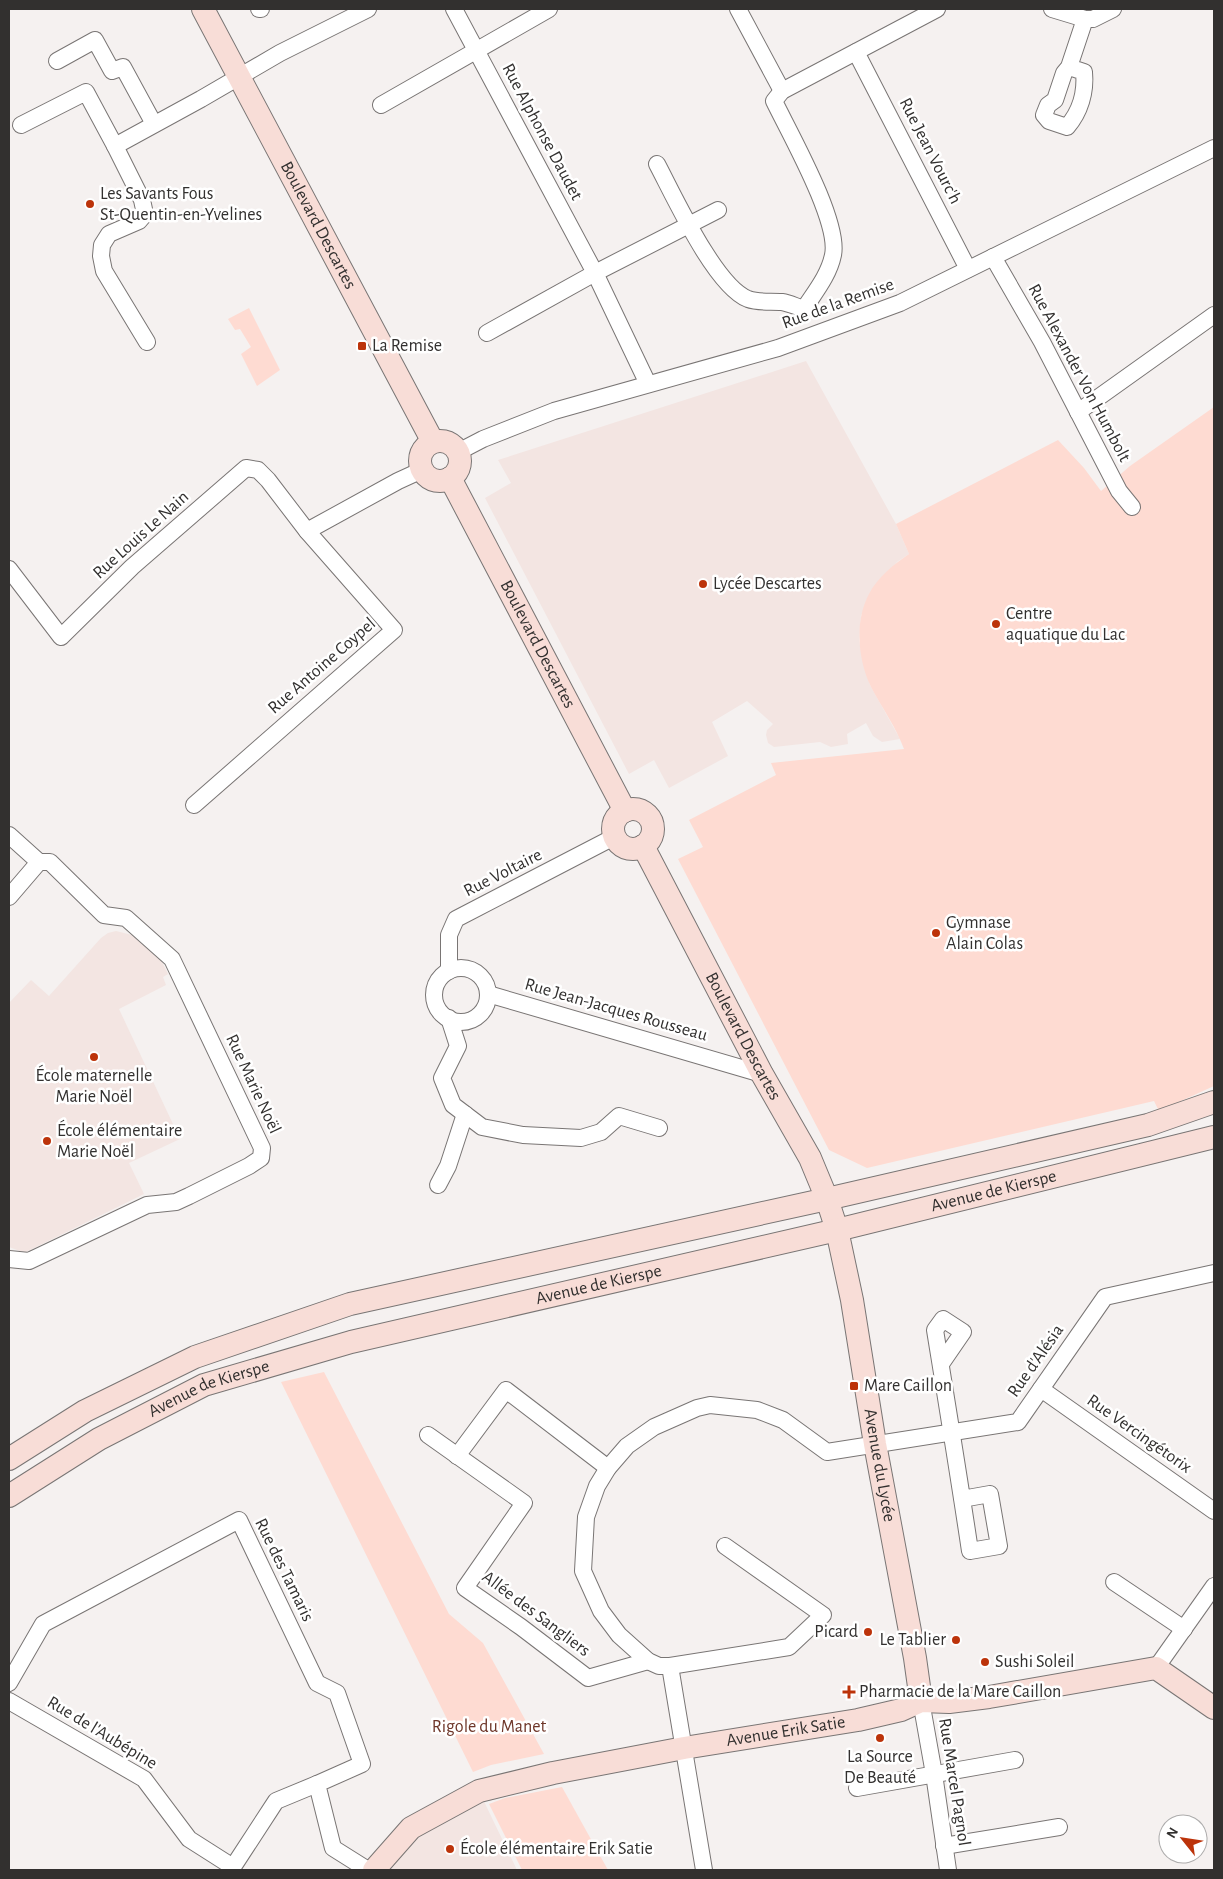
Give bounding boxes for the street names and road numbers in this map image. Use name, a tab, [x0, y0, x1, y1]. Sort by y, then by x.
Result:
street label: Rue Alphonse Daudet	[498, 61, 586, 203]
street label: Rue Jean Vourc'h	[896, 95, 964, 207]
street label: Boulevard Descartes	[277, 159, 359, 292]
street label: Rue de la Remise	[780, 275, 896, 333]
street label: Rue Alexander Von Humbolt	[1024, 281, 1134, 465]
street label: Rue Louis Le Nain	[90, 488, 192, 582]
street label: Boulevard Descartes	[497, 578, 578, 711]
street label: Rue Antoine Coypel	[265, 615, 379, 717]
street label: Rue Voltaire	[461, 846, 545, 900]
street label: Boulevard Descartes	[702, 970, 784, 1103]
street label: Rue Jean-Jacques Rousseau	[523, 975, 709, 1045]
street label: Rue Marie Noël	[222, 1032, 284, 1136]
street label: Avenue de Kierspe	[929, 1167, 1058, 1215]
street label: Avenue de Kierspe	[534, 1262, 663, 1308]
street label: Rue d'Alésia	[1005, 1322, 1067, 1400]
street label: Avenue de Kierspe	[146, 1357, 272, 1421]
street label: Rue Vercingétorix	[1083, 1391, 1195, 1477]
street label: Avenue du Lycée	[860, 1407, 898, 1524]
street label: Rue des Tamaris	[251, 1516, 317, 1624]
street label: Allée des Sangliers	[479, 1568, 593, 1660]
street label: Rue de l'Aubépine	[44, 1693, 160, 1773]
street label: Avenue Erik Satie	[725, 1713, 847, 1750]
street label: Rue Marcel Pagnol	[935, 1717, 973, 1847]

